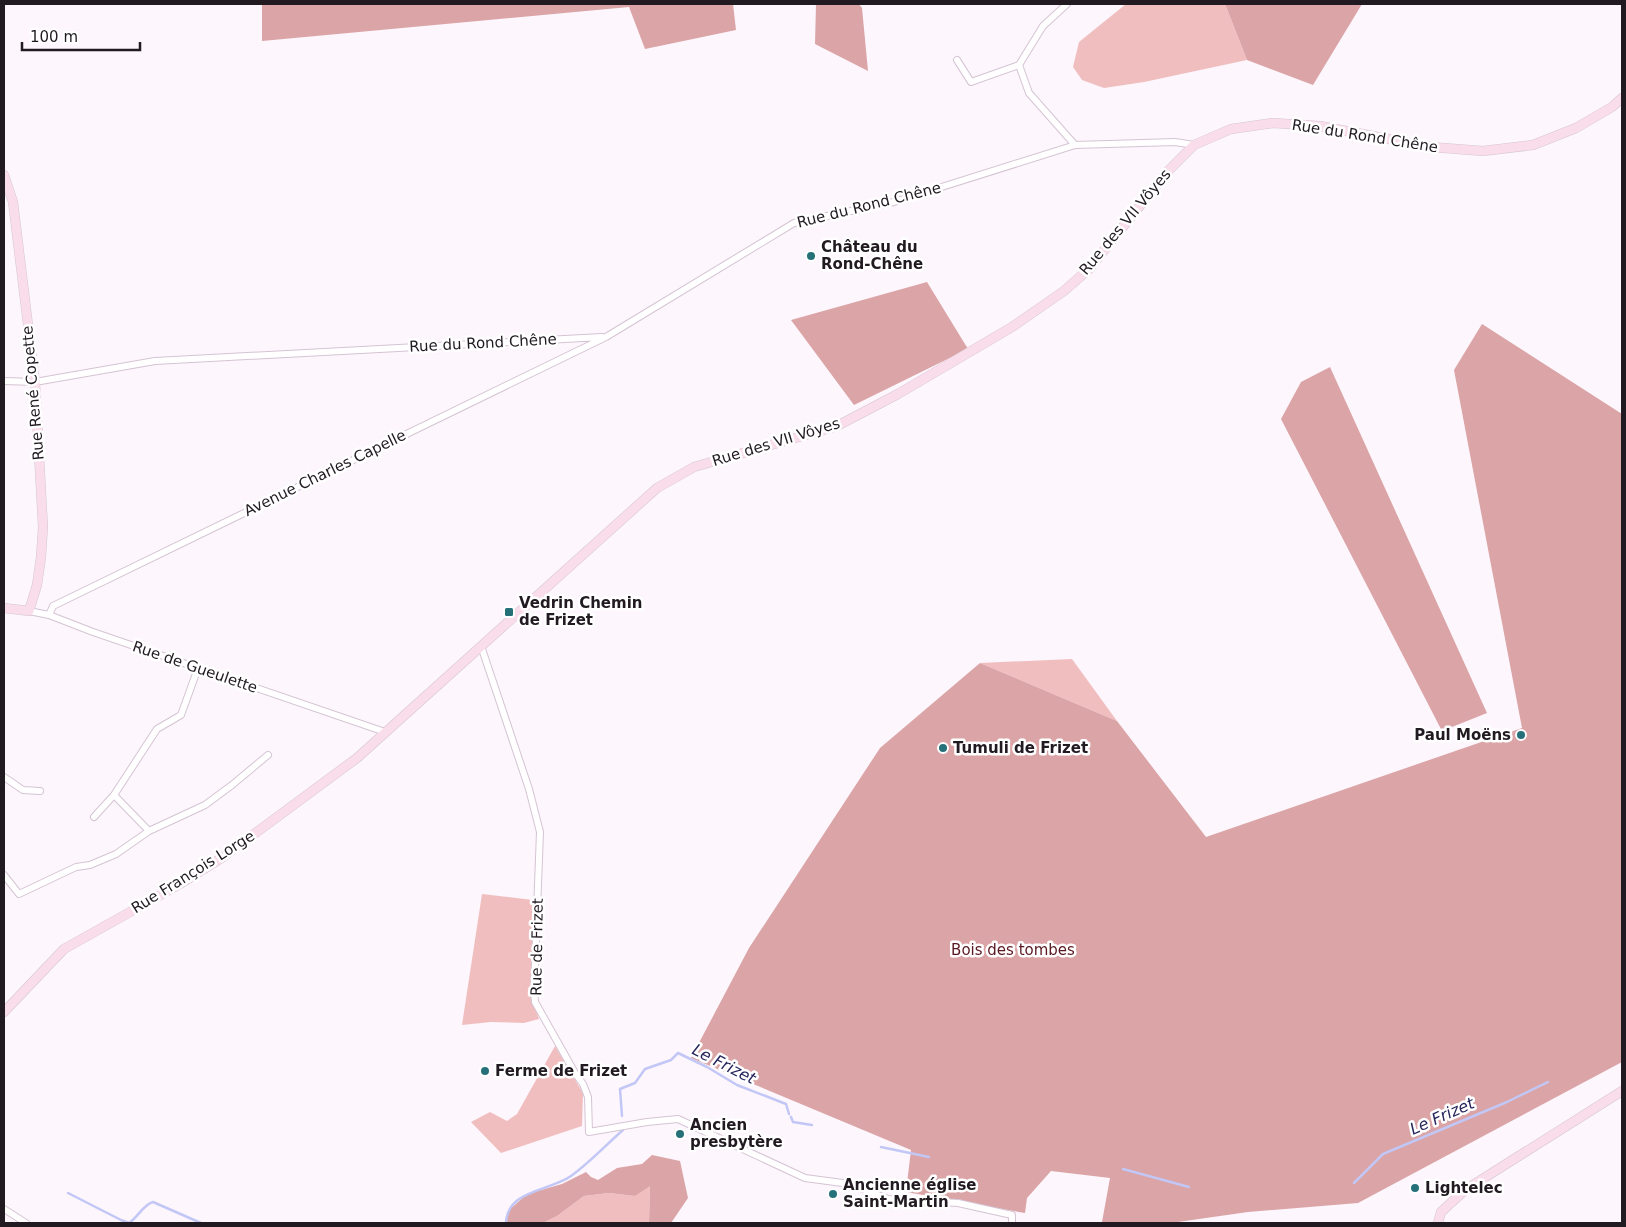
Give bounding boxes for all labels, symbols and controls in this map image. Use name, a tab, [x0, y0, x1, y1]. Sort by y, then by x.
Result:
scale bar	[22, 20, 140, 52]
text: 100 m	[30, 28, 78, 46]
street label: Rue du Rond Chêne	[1291, 116, 1439, 156]
street label: Rue des VII Vôyes	[1075, 165, 1175, 279]
street label: Rue du Rond Chêne	[795, 178, 943, 232]
place label: Château du Rond-Chêne	[821, 238, 923, 273]
marker: Château du Rond-Chêne	[805, 250, 817, 262]
street label: Rue René Copette	[18, 325, 48, 461]
street label: Rue du Rond Chêne	[409, 330, 557, 356]
street label: Rue des VII Vôyes	[710, 414, 842, 470]
street label: Avenue Charles Capelle	[241, 426, 409, 520]
place label: Vedrin Chemin de Frizet	[519, 594, 642, 629]
marker: Vedrin Chemin de Frizet	[503, 606, 515, 618]
street label: Rue de Gueulette	[130, 637, 260, 697]
place label: Paul Moëns	[1414, 726, 1511, 744]
marker: Paul Moëns	[1515, 729, 1527, 741]
place label: Tumuli de Frizet	[953, 739, 1088, 757]
marker: Tumuli de Frizet	[937, 742, 949, 754]
street label: Rue François Lorge	[128, 827, 258, 917]
street label: Rue de Frizet	[527, 898, 547, 996]
park label: Bois des tombes	[951, 941, 1075, 959]
water label: Le Frizet	[689, 1040, 760, 1088]
place label: Ferme de Frizet	[495, 1062, 627, 1080]
marker: Ferme de Frizet	[479, 1065, 491, 1077]
water label: Le Frizet	[1407, 1093, 1478, 1139]
place label: Ancien presbytère	[690, 1116, 783, 1151]
marker: Ancien presbytère	[674, 1128, 686, 1140]
place label: Ancienne église Saint-Martin	[843, 1176, 977, 1211]
place label: Lightelec	[1425, 1179, 1503, 1197]
marker: Lightelec	[1409, 1182, 1421, 1194]
marker: Ancienne église Saint-Martin	[827, 1188, 839, 1200]

